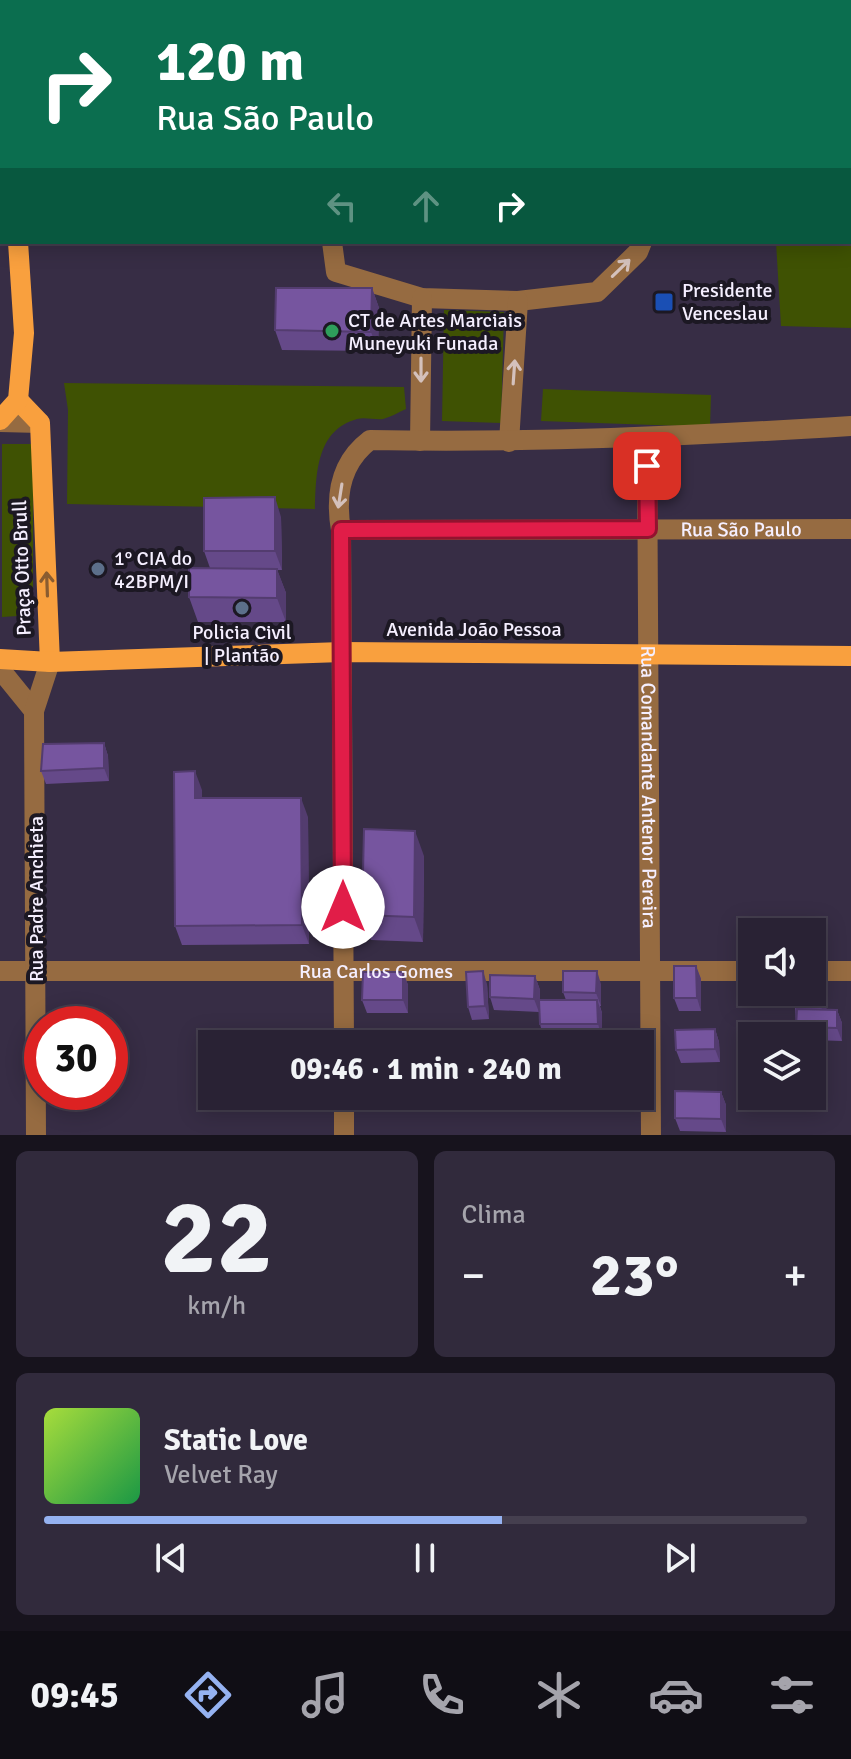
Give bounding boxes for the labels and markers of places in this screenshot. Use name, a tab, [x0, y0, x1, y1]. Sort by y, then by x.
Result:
place label: Presidente Venceslau	[682, 278, 773, 326]
marker: Presidente Venceslau	[653, 291, 675, 313]
place label: CT de Artes Marciais Muneyuki Funada	[348, 308, 522, 356]
marker: CT de Artes Marciais Muneyuki Funada	[323, 322, 341, 340]
pin	[613, 432, 681, 500]
place label: 1° CIA do 42BPM/I	[114, 546, 192, 594]
marker: 1° CIA do 42BPM/I	[89, 560, 107, 578]
marker: Policia Civil | Plantão	[233, 599, 251, 617]
place label: Policia Civil | Plantão	[192, 620, 292, 668]

